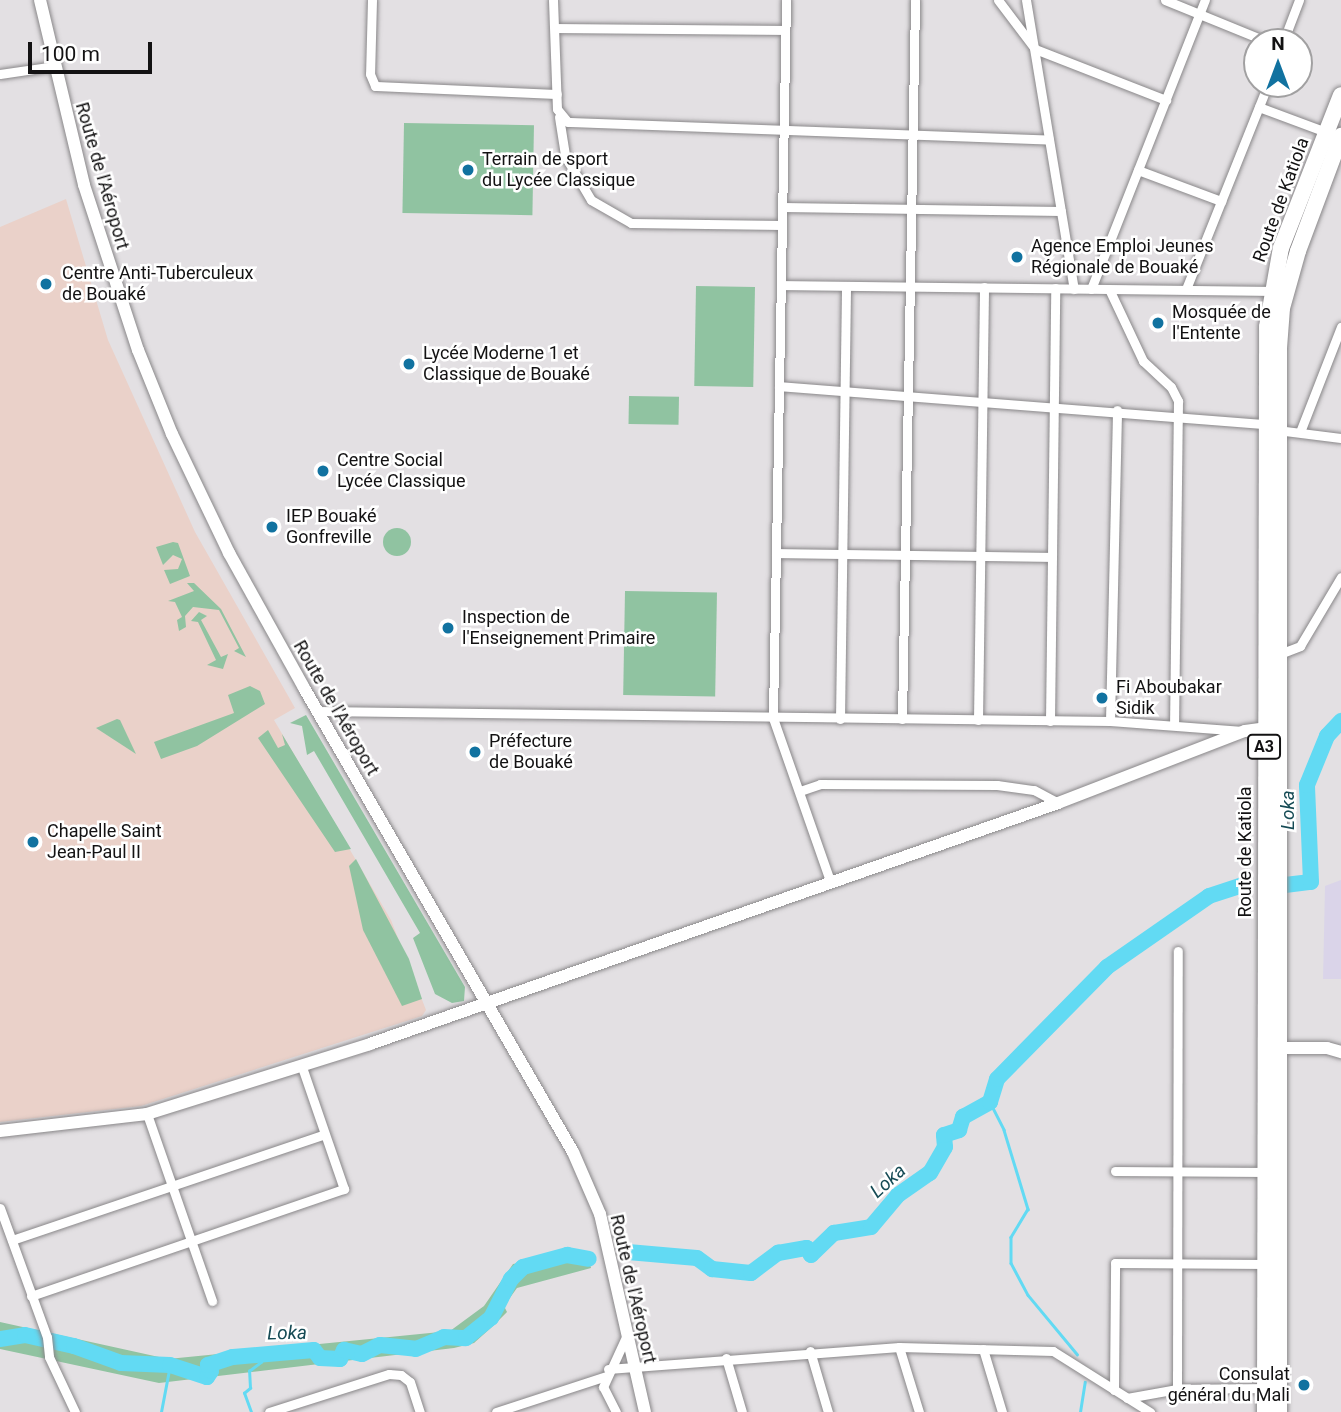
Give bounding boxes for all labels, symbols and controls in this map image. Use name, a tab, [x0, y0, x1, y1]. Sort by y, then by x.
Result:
scale bar	[32, 28, 156, 72]
north arrow	[1243, 28, 1313, 98]
text: N	[1271, 32, 1285, 55]
text: 100 m	[41, 42, 100, 66]
street label: Route de l'Aéroport	[71, 100, 133, 252]
street label: Route de Katiola	[1248, 135, 1314, 265]
place label: Terrain de sport du Lycée Classique	[482, 149, 635, 192]
marker: Terrain de sport du Lycée Classique	[460, 162, 476, 178]
place label: Agence Emploi Jeunes Régionale de Bouaké	[1031, 236, 1214, 278]
marker: Agence Emploi Jeunes Régionale de Bouaké	[1009, 249, 1025, 265]
place label: Centre Anti-Tuberculeux de Bouaké	[62, 263, 253, 306]
marker: Centre Anti-Tuberculeux de Bouaké	[36, 274, 56, 294]
place label: Mosquée de l'Entente	[1172, 302, 1271, 344]
marker: Mosquée de l'Entente	[1150, 315, 1166, 331]
place label: Lycée Moderne 1 et Classique de Bouaké	[423, 343, 590, 386]
marker: Lycée Moderne 1 et Classique de Bouaké	[401, 356, 417, 372]
place label: Centre Social Lycée Classique	[337, 450, 465, 492]
marker: Centre Social Lycée Classique	[315, 463, 331, 479]
place label: IEP Bouaké Gonfreville	[286, 506, 377, 548]
marker: IEP Bouaké Gonfreville	[264, 519, 280, 535]
place label: Inspection de l'Enseignement Primaire	[462, 607, 655, 650]
marker: Inspection de l'Enseignement Primaire	[440, 620, 456, 636]
street label: Route de l'Aéroport	[289, 637, 383, 779]
place label: Fi Aboubakar Sidik	[1116, 677, 1222, 720]
marker: Fi Aboubakar Sidik	[1094, 690, 1110, 706]
place label: Préfecture de Bouaké	[489, 731, 573, 774]
road number: A3	[1246, 734, 1282, 760]
marker: Préfecture de Bouaké	[467, 744, 483, 760]
street label: Route de Katiola	[1234, 786, 1256, 918]
water label: Loka	[1277, 790, 1299, 830]
place label: Chapelle Saint Jean-Paul II	[47, 821, 162, 864]
marker: Chapelle Saint Jean-Paul II	[25, 834, 41, 850]
water label: Loka	[866, 1159, 910, 1203]
street label: Route de l'Aéroport	[605, 1212, 661, 1366]
water label: Loka	[267, 1321, 307, 1345]
place label: Consulat général du Mali	[1168, 1364, 1290, 1406]
marker: Consulat général du Mali	[1296, 1377, 1312, 1393]

